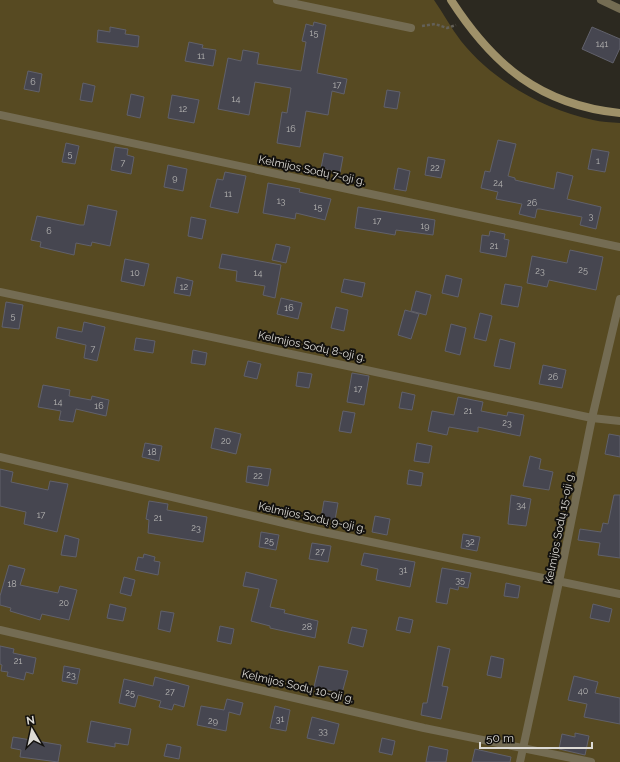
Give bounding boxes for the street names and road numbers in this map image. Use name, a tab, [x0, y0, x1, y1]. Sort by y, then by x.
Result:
street label: Kelmijos Sodų 7-oji g.	[257, 153, 366, 188]
street label: Kelmijos Sodų 8-oji g.	[257, 329, 367, 364]
street label: Kelmijos Sodų 15-oji g.	[542, 471, 577, 585]
street label: Kelmijos Sodų 9-oji g.	[257, 500, 367, 535]
street label: Kelmijos Sodų 10-oji g.	[241, 667, 355, 706]

